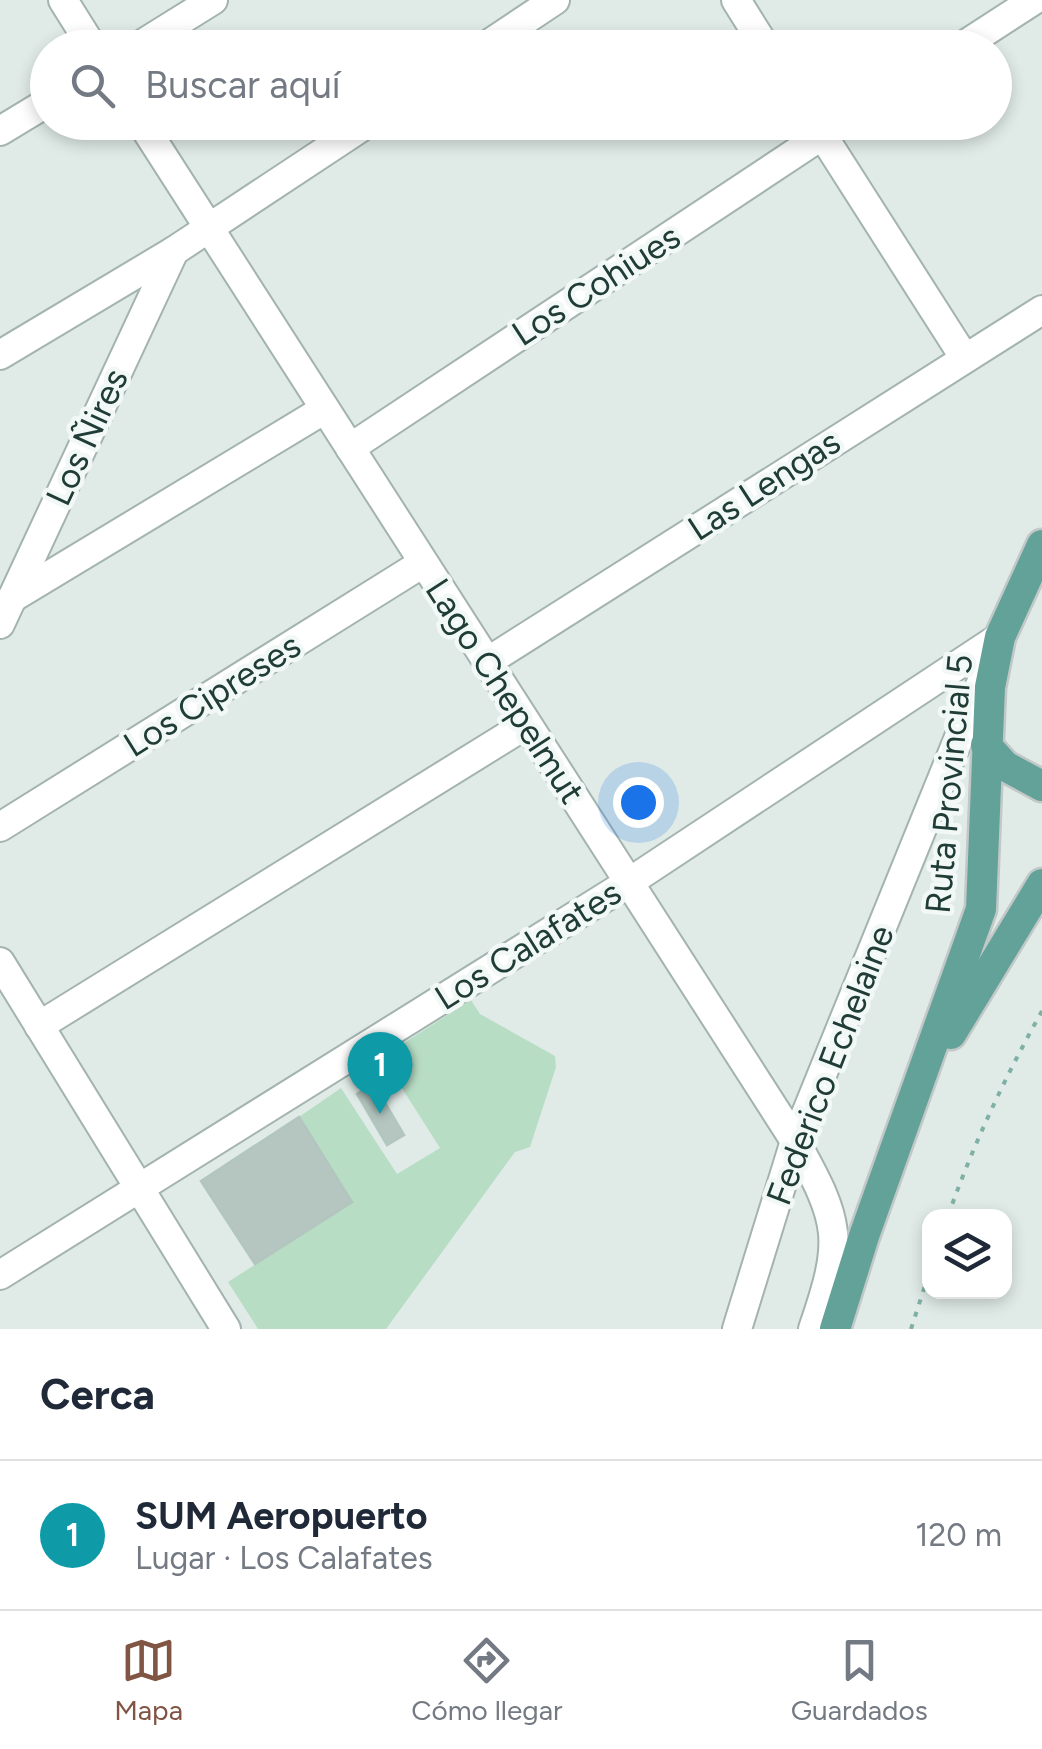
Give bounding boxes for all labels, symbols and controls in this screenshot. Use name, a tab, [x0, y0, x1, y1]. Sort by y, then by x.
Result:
search box	[30, 30, 1012, 140]
icon: search	[65, 58, 120, 113]
text: Buscar aquí	[145, 62, 341, 108]
street label: Los Cohiues	[504, 215, 688, 355]
street label: Los Ñires	[37, 362, 137, 512]
street label: Las Lengas	[680, 420, 848, 550]
street label: Lago Chepelmut	[417, 571, 593, 811]
street label: Los Cipreses	[116, 624, 308, 766]
street label: Ruta Provincial 5	[917, 653, 981, 915]
your location	[613, 777, 664, 828]
street label: Los Calafates	[427, 871, 629, 1019]
street label: Federico Echelaine	[757, 919, 903, 1211]
pin: 1	[348, 1032, 412, 1114]
map controls	[922, 1209, 1012, 1299]
button: layers	[922, 1209, 1012, 1299]
text: Cerca	[40, 1369, 155, 1420]
text: SUM Aeropuerto	[135, 1493, 428, 1539]
text: 1	[66, 1516, 79, 1554]
text: 120 m	[915, 1516, 1002, 1554]
text: Lugar · Los Calafates	[135, 1539, 433, 1577]
tab: Mapa	[114, 1633, 183, 1727]
tab: Cómo llegar	[411, 1633, 562, 1727]
tab: Guardados	[791, 1633, 928, 1727]

